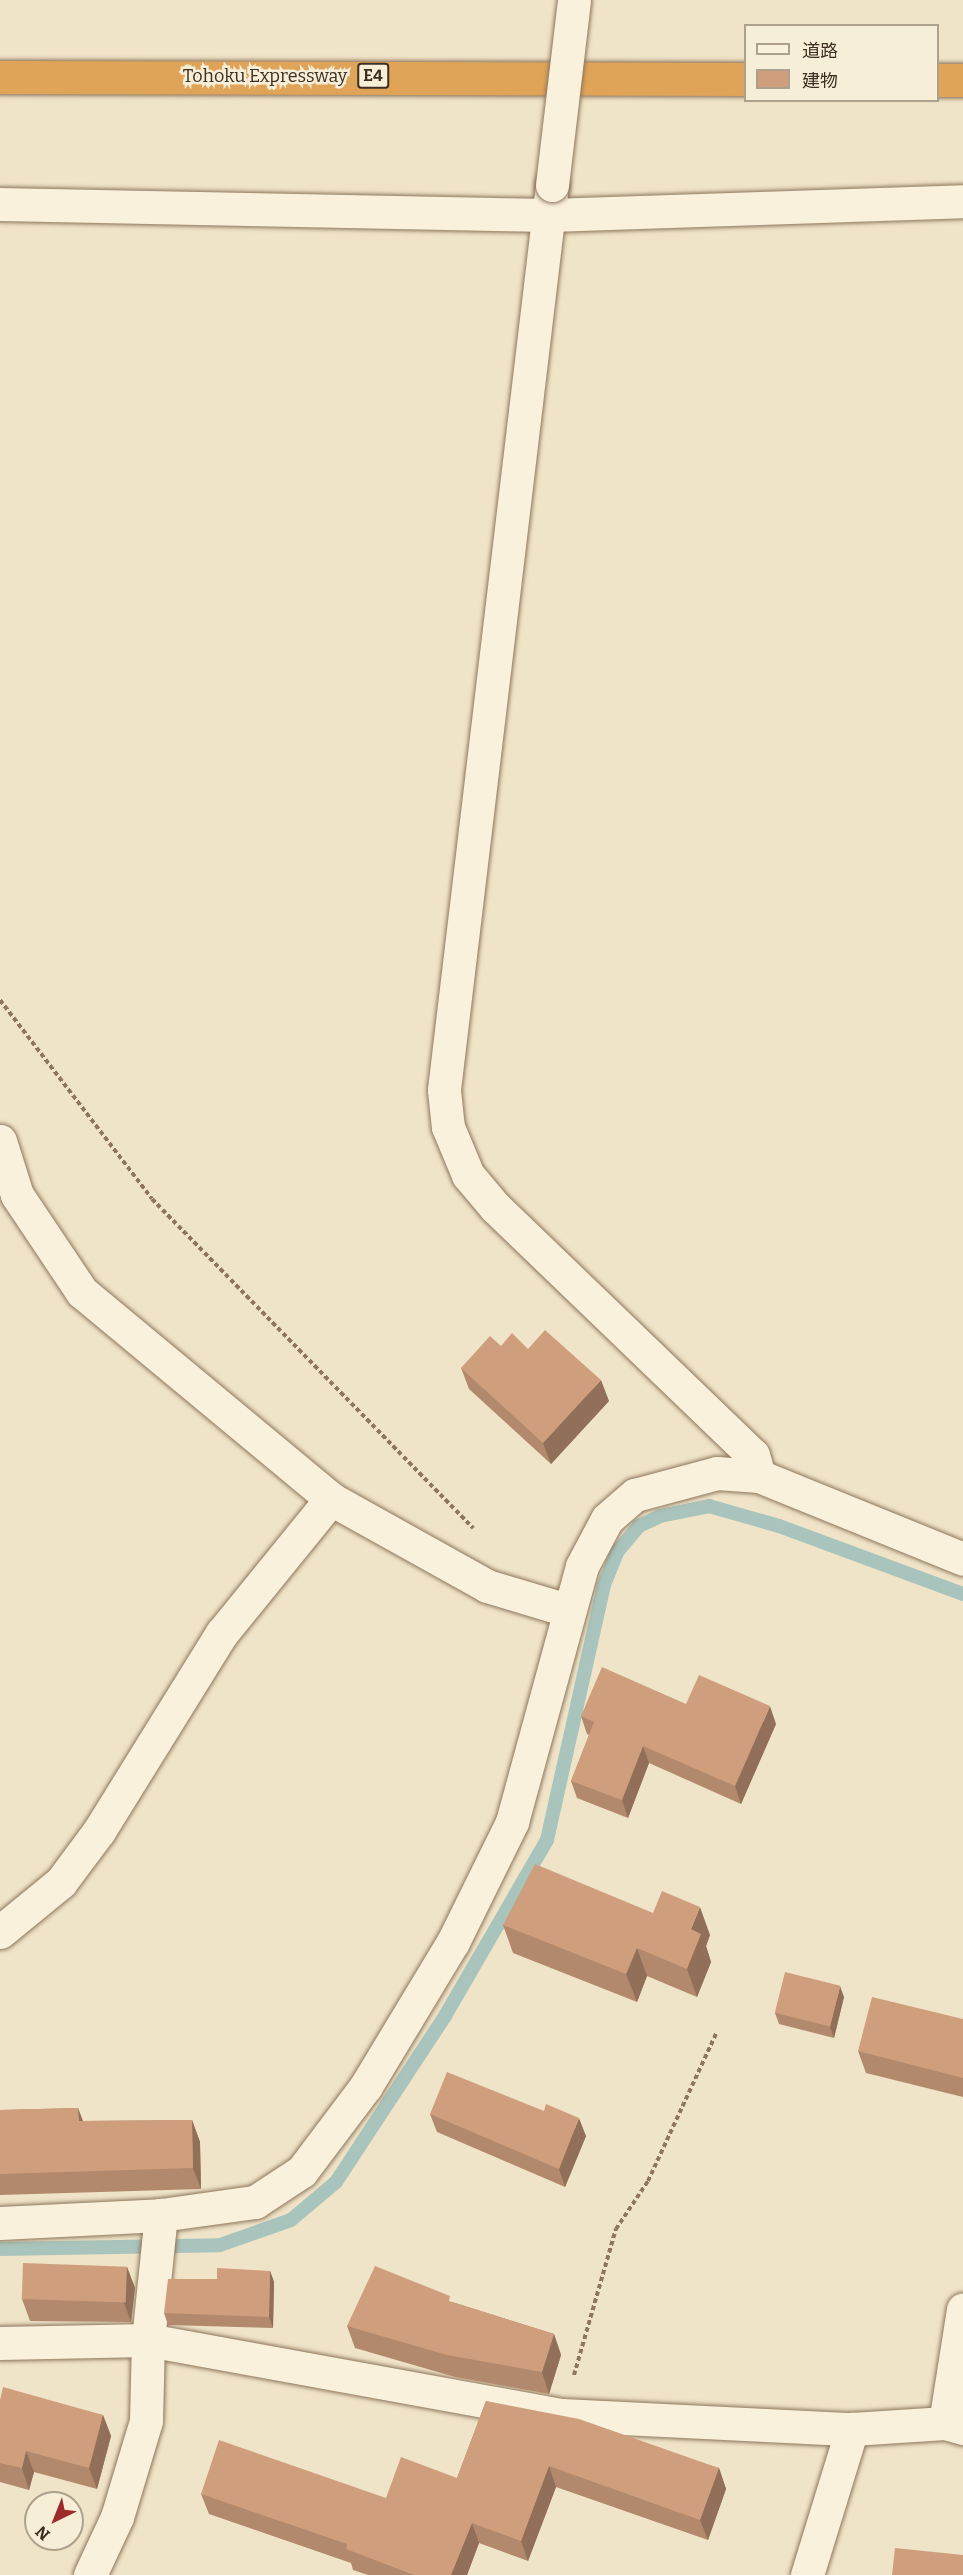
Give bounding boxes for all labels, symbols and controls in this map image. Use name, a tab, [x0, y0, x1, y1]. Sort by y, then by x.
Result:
legend	[744, 24, 939, 102]
text: 道路	[802, 40, 838, 62]
road number: E4	[356, 63, 389, 89]
street label: Tohoku Expressway	[183, 65, 347, 87]
text: 建物	[802, 70, 838, 92]
north arrow	[24, 2491, 84, 2551]
text: N	[32, 2522, 54, 2544]

